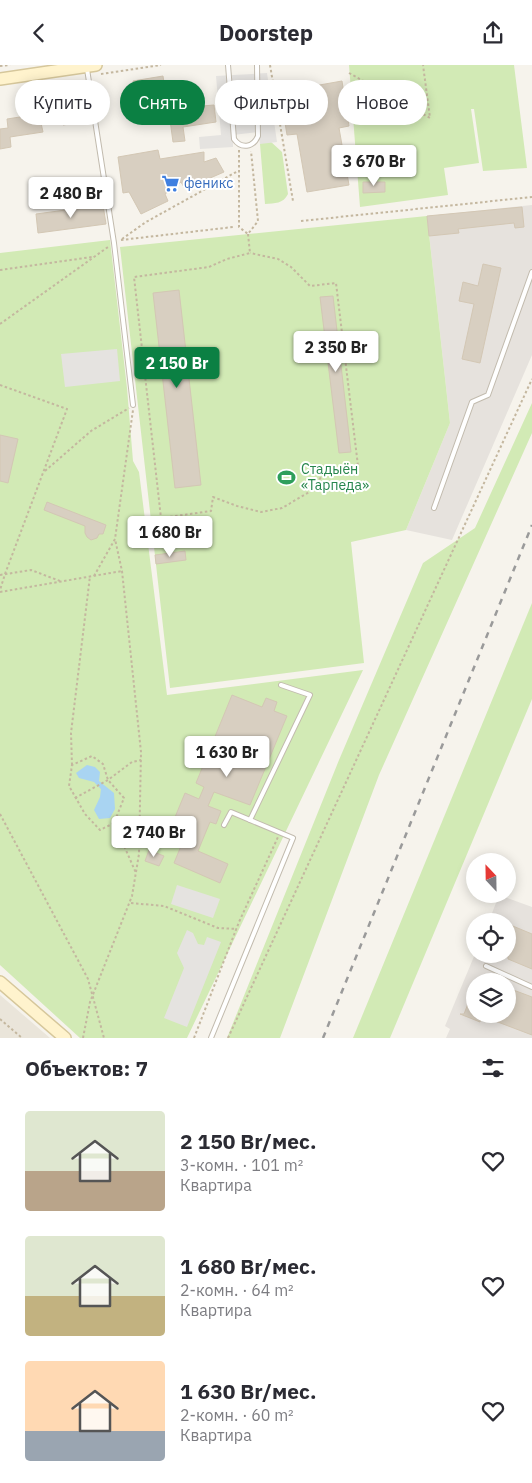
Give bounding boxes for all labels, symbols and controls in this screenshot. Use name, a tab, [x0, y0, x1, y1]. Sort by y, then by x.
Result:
text: Doorstep	[219, 18, 313, 47]
icon: back	[25, 19, 53, 47]
icon: share	[479, 19, 507, 47]
chip: Купить	[15, 80, 110, 125]
chip: Снять	[120, 80, 205, 125]
chip: Фильтры	[215, 80, 328, 125]
chip: Новое	[338, 80, 427, 125]
pin: 3 670 Br	[322, 145, 426, 187]
text: 3 670 Br	[342, 151, 406, 171]
supermarket icon: феникс	[160, 173, 180, 193]
place label: феникс	[184, 174, 233, 192]
pin: 2 480 Br	[19, 177, 123, 219]
text: 2 480 Br	[39, 183, 103, 203]
pin: 2 350 Br	[284, 331, 388, 373]
text: 2 350 Br	[304, 337, 368, 357]
pin: 2 150 Br	[125, 347, 229, 389]
text: 2 150 Br	[145, 353, 209, 373]
place label: Стадыён «Тарпеда»	[301, 460, 369, 494]
sports icon: Стадыён «Тарпеда»	[277, 467, 297, 487]
pin: 1 680 Br	[118, 515, 222, 558]
text: 1 680 Br	[138, 522, 202, 542]
pin: 1 630 Br	[175, 735, 279, 778]
text: 1 630 Br	[195, 742, 259, 762]
pin: 2 740 Br	[102, 815, 206, 858]
text: 2 740 Br	[122, 822, 186, 842]
north arrow	[466, 853, 516, 903]
map controls	[466, 853, 516, 1023]
button: locate	[466, 913, 516, 963]
button: layers	[466, 973, 516, 1023]
text: Объектов: 7	[25, 1054, 148, 1082]
icon: filters	[479, 1054, 507, 1082]
text: 2 150 Br/мес.	[180, 1127, 316, 1155]
icon: home	[65, 1131, 125, 1191]
icon: heart	[479, 1147, 507, 1175]
text: 3-комн. · 101 m²	[180, 1155, 303, 1175]
text: Квартира	[180, 1175, 252, 1195]
text: 1 680 Br/мес.	[180, 1252, 316, 1280]
icon: home	[65, 1256, 125, 1316]
icon: heart	[479, 1272, 507, 1300]
text: 2-комн. · 64 m²	[180, 1280, 294, 1300]
text: Квартира	[180, 1300, 252, 1320]
text: 1 630 Br/мес.	[180, 1377, 316, 1405]
icon: home	[65, 1381, 125, 1441]
icon: heart	[479, 1397, 507, 1425]
text: 2-комн. · 60 m²	[180, 1405, 294, 1425]
text: Квартира	[180, 1425, 252, 1445]

